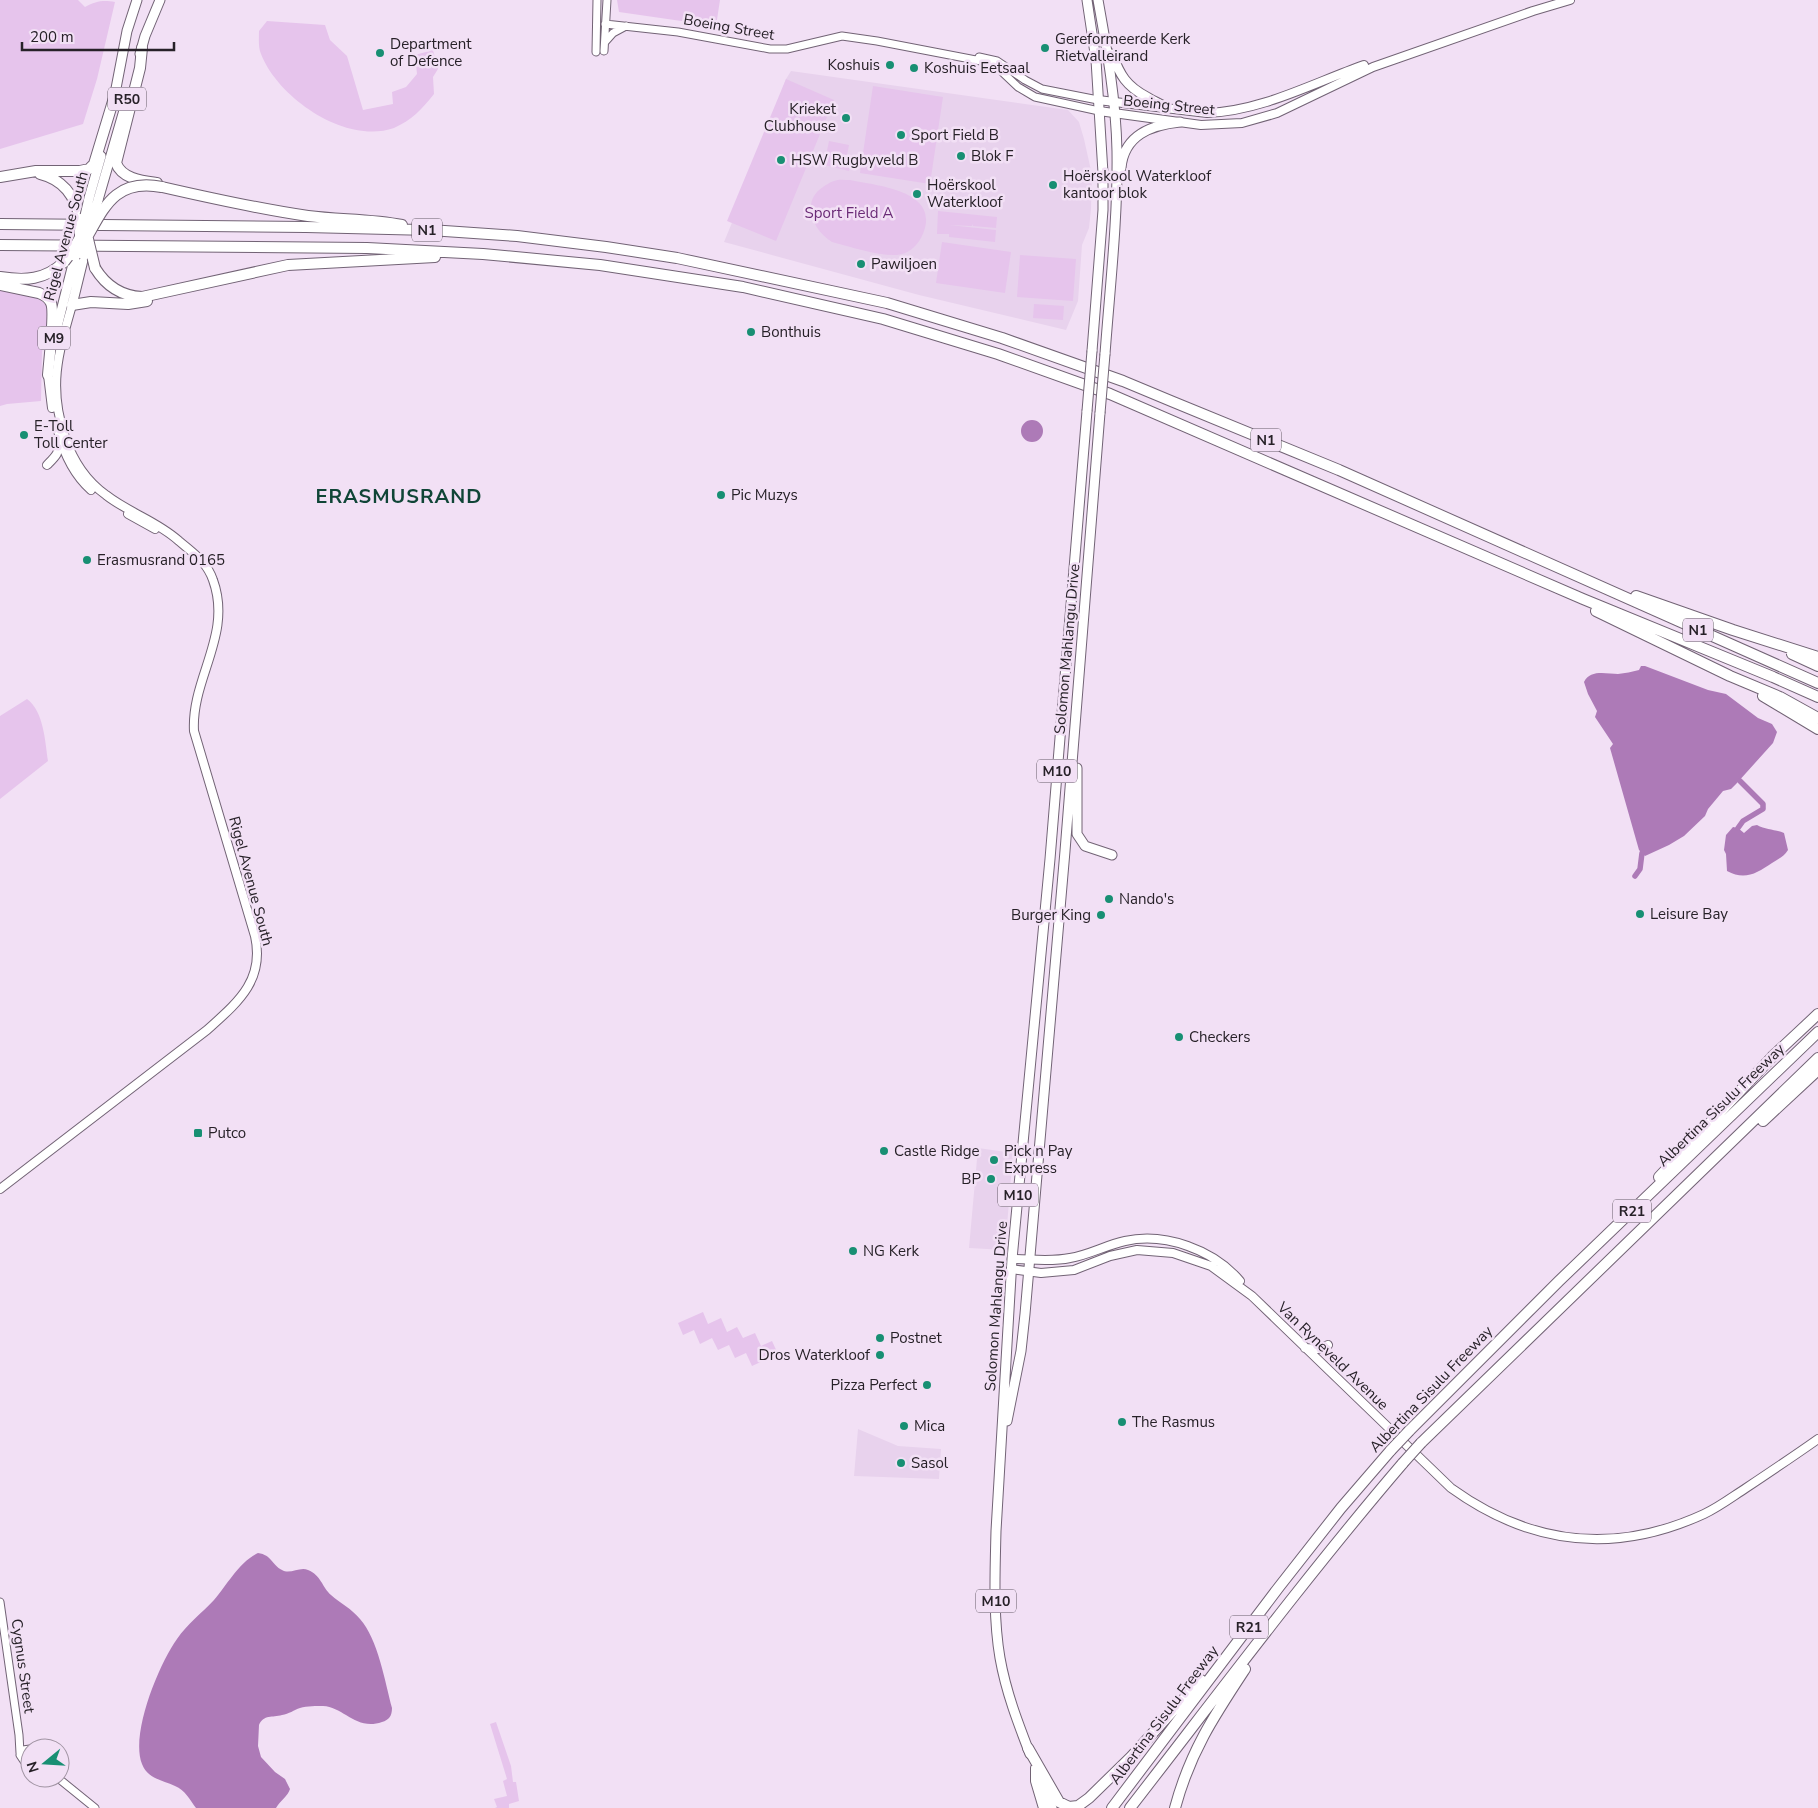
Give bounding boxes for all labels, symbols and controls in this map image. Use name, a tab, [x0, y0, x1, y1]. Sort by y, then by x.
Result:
street label: Boeing Street	[682, 9, 777, 45]
scale bar	[22, 20, 175, 52]
text: 200 m	[30, 27, 74, 47]
place label: Gereformeerde Kerk Rietvalleirand	[1055, 29, 1191, 66]
place label: Department of Defence	[390, 34, 472, 71]
marker: Gereformeerde Kerk Rietvalleirand	[1039, 42, 1051, 54]
marker: Department of Defence	[374, 47, 386, 59]
place label: Koshuis	[828, 55, 880, 75]
place label: Koshuis Eetsaal	[924, 58, 1030, 78]
marker: Koshuis	[884, 59, 896, 71]
marker: Koshuis Eetsaal	[908, 62, 920, 74]
road number: R50	[108, 88, 146, 110]
street label: Boeing Street	[1122, 90, 1217, 120]
place label: Krieket Clubhouse	[764, 99, 837, 136]
marker: Krieket Clubhouse	[840, 112, 852, 124]
place label: Sport Field B	[911, 125, 999, 145]
marker: Sport Field B	[895, 129, 907, 141]
place label: Blok F	[971, 146, 1013, 166]
place label: HSW Rugbyveld B	[791, 150, 918, 170]
marker: Blok F	[955, 150, 967, 162]
marker: HSW Rugbyveld B	[775, 154, 787, 166]
place label: Hoërskool Waterkloof kantoor blok	[1063, 166, 1212, 203]
street label: Rigel Avenue South	[39, 169, 93, 303]
place label: Hoërskool Waterkloof	[927, 175, 1004, 212]
marker: Hoërskool Waterkloof kantoor blok	[1047, 179, 1059, 191]
marker: Hoërskool Waterkloof	[911, 188, 923, 200]
park label: Sport Field A	[805, 203, 893, 223]
road number: N1	[412, 218, 442, 242]
place label: Pawiljoen	[871, 254, 937, 274]
marker: Pawiljoen	[855, 258, 867, 270]
place label: Bonthuis	[761, 322, 821, 342]
road number: M9	[38, 326, 70, 349]
marker: Bonthuis	[745, 326, 757, 338]
place label: E-Toll Toll Center	[34, 416, 108, 453]
road number: N1	[1251, 428, 1281, 452]
marker: E-Toll Toll Center	[18, 429, 30, 441]
district label: ERASMUSRAND	[315, 483, 483, 510]
place label: Pic Muzys	[731, 485, 798, 505]
marker: Pic Muzys	[715, 489, 727, 501]
place label: Erasmusrand 0165	[97, 550, 225, 570]
marker: Erasmusrand 0165	[81, 554, 93, 566]
street label: Solomon Mahlangu Drive	[1050, 563, 1084, 735]
road number: N1	[1683, 618, 1713, 642]
road number: M10	[1037, 759, 1077, 782]
street label: Rigel Avenue South	[224, 814, 278, 948]
place label: Nando's	[1119, 889, 1174, 909]
marker: Nando's	[1103, 893, 1115, 905]
place label: Leisure Bay	[1650, 904, 1728, 924]
place label: Burger King	[1011, 905, 1091, 925]
marker: Leisure Bay	[1634, 908, 1646, 920]
marker: Burger King	[1095, 909, 1107, 921]
place label: Checkers	[1189, 1027, 1250, 1047]
marker: Checkers	[1173, 1031, 1185, 1043]
street label: Albertina Sisulu Freeway	[1653, 1039, 1789, 1171]
place label: Putco	[208, 1123, 246, 1143]
marker: Putco	[192, 1127, 204, 1139]
place label: Castle Ridge	[894, 1141, 979, 1161]
place label: Pick n Pay Express	[1004, 1141, 1073, 1178]
marker: Castle Ridge	[878, 1145, 890, 1157]
marker: Pick n Pay Express	[988, 1154, 1000, 1166]
place label: BP	[961, 1169, 981, 1189]
marker: BP	[985, 1173, 997, 1185]
road number: M10	[998, 1184, 1038, 1206]
road number: R21	[1613, 1200, 1651, 1222]
street label: Solomon Mahlangu Drive	[980, 1220, 1012, 1392]
place label: NG Kerk	[863, 1241, 919, 1261]
marker: NG Kerk	[847, 1245, 859, 1257]
street label: Van Ryneveld Avenue	[1272, 1297, 1393, 1414]
street label: Albertina Sisulu Freeway	[1365, 1321, 1497, 1457]
place label: Postnet	[890, 1328, 942, 1348]
marker: Postnet	[874, 1332, 886, 1344]
place label: Dros Waterkloof	[759, 1345, 871, 1365]
marker: Dros Waterkloof	[874, 1349, 886, 1361]
place label: Pizza Perfect	[831, 1375, 918, 1395]
marker: Pizza Perfect	[921, 1379, 933, 1391]
place label: The Rasmus	[1132, 1412, 1215, 1432]
place label: Mica	[914, 1416, 945, 1436]
marker: The Rasmus	[1116, 1416, 1128, 1428]
marker: Mica	[898, 1420, 910, 1432]
place label: Sasol	[911, 1453, 949, 1473]
marker: Sasol	[895, 1457, 907, 1469]
road number: M10	[976, 1590, 1016, 1612]
road number: R21	[1230, 1615, 1268, 1638]
street label: Cygnus Street	[6, 1618, 40, 1715]
street label: Albertina Sisulu Freeway	[1105, 1641, 1223, 1789]
north arrow	[20, 1738, 70, 1788]
text: N	[22, 1759, 44, 1775]

